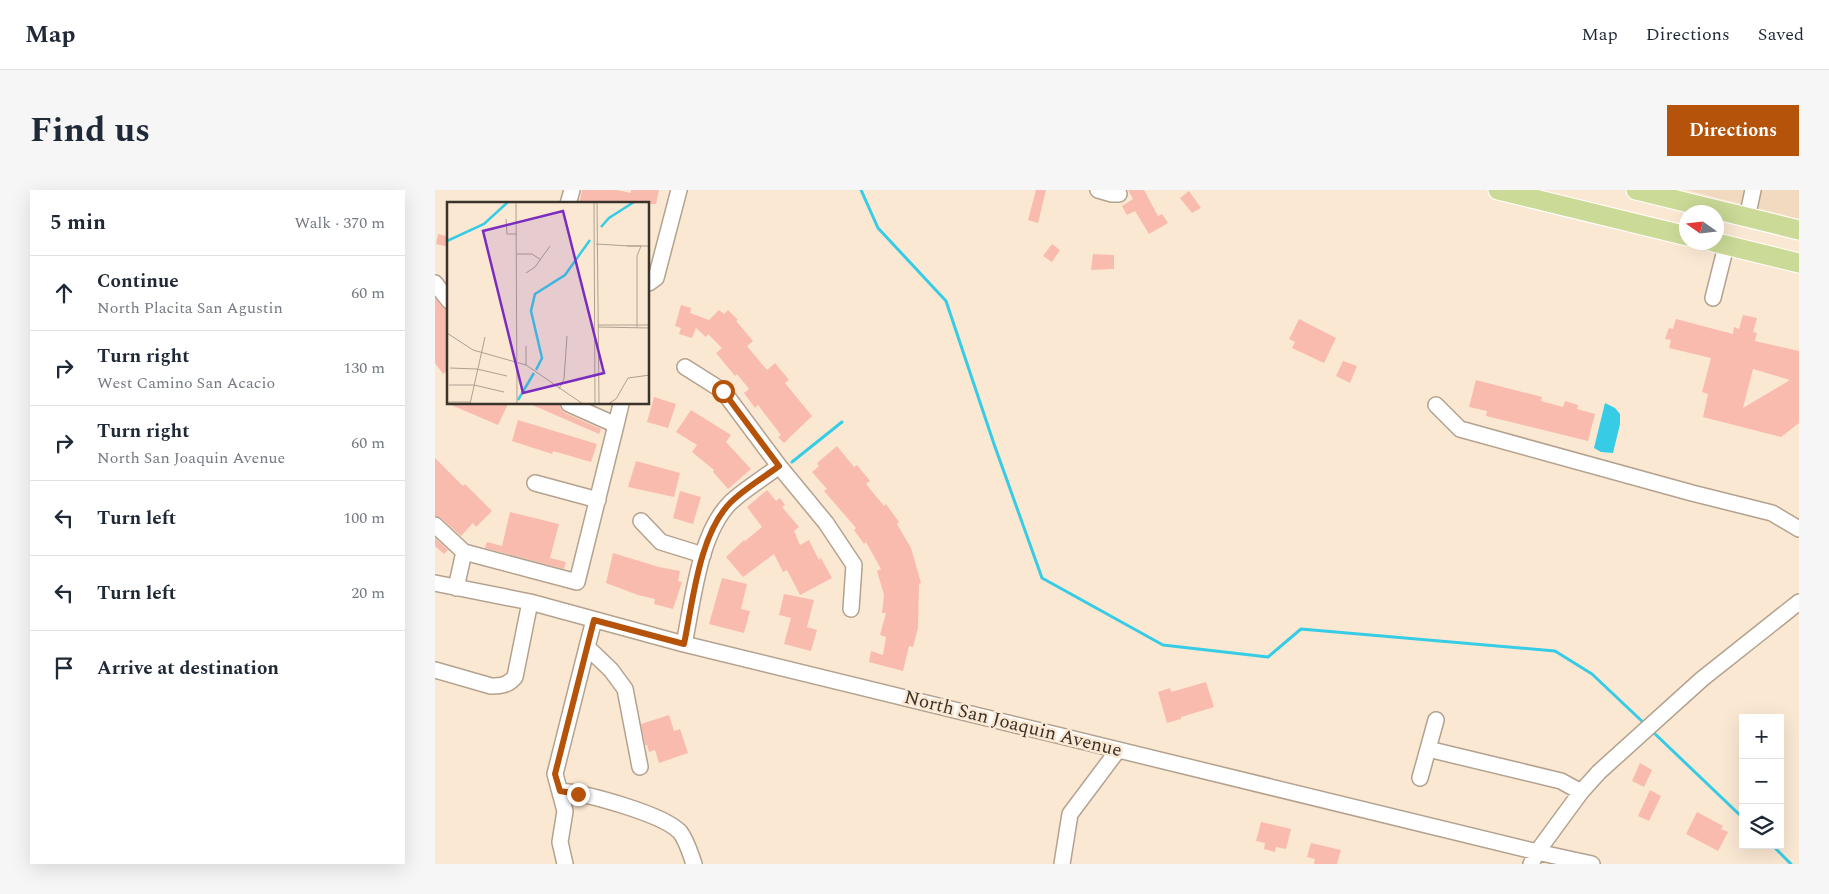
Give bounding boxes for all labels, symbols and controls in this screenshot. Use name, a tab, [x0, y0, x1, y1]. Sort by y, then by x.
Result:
text: Map	[25, 17, 75, 53]
text: Map	[1582, 21, 1618, 48]
text: Directions	[1646, 21, 1730, 48]
text: Saved	[1758, 21, 1804, 48]
text: Find us	[30, 104, 150, 157]
button: Directions	[1667, 105, 1799, 156]
inset map	[447, 202, 650, 405]
north arrow	[1679, 205, 1724, 250]
text: 5 min	[50, 207, 106, 239]
text: Walk · 370 m	[294, 211, 385, 235]
text: Continue	[97, 267, 179, 296]
icon: ahead	[50, 279, 78, 307]
text: 60 m	[351, 281, 385, 305]
text: North Placita San Agustin	[97, 296, 283, 320]
text: Turn right	[97, 342, 190, 371]
icon: right	[50, 354, 78, 382]
text: 130 m	[343, 356, 385, 380]
text: West Camino San Acacio	[97, 371, 275, 395]
route start	[712, 380, 735, 403]
text: Turn right	[97, 417, 190, 446]
icon: right	[50, 429, 78, 457]
text: 60 m	[351, 431, 385, 455]
text: North San Joaquin Avenue	[97, 446, 285, 470]
icon: left	[50, 504, 78, 532]
text: Turn left	[97, 504, 176, 533]
text: 100 m	[343, 506, 385, 530]
icon: left	[50, 579, 78, 607]
text: Turn left	[97, 579, 176, 608]
text: 20 m	[351, 581, 385, 605]
icon: arrive	[50, 654, 78, 682]
text: Arrive at destination	[97, 654, 279, 683]
street label: North San Joaquin Avenue	[901, 683, 1125, 765]
map controls	[1739, 714, 1784, 849]
button: +	[1739, 714, 1784, 759]
button: −	[1739, 759, 1784, 804]
route end	[567, 783, 590, 806]
button: layers	[1739, 804, 1784, 849]

